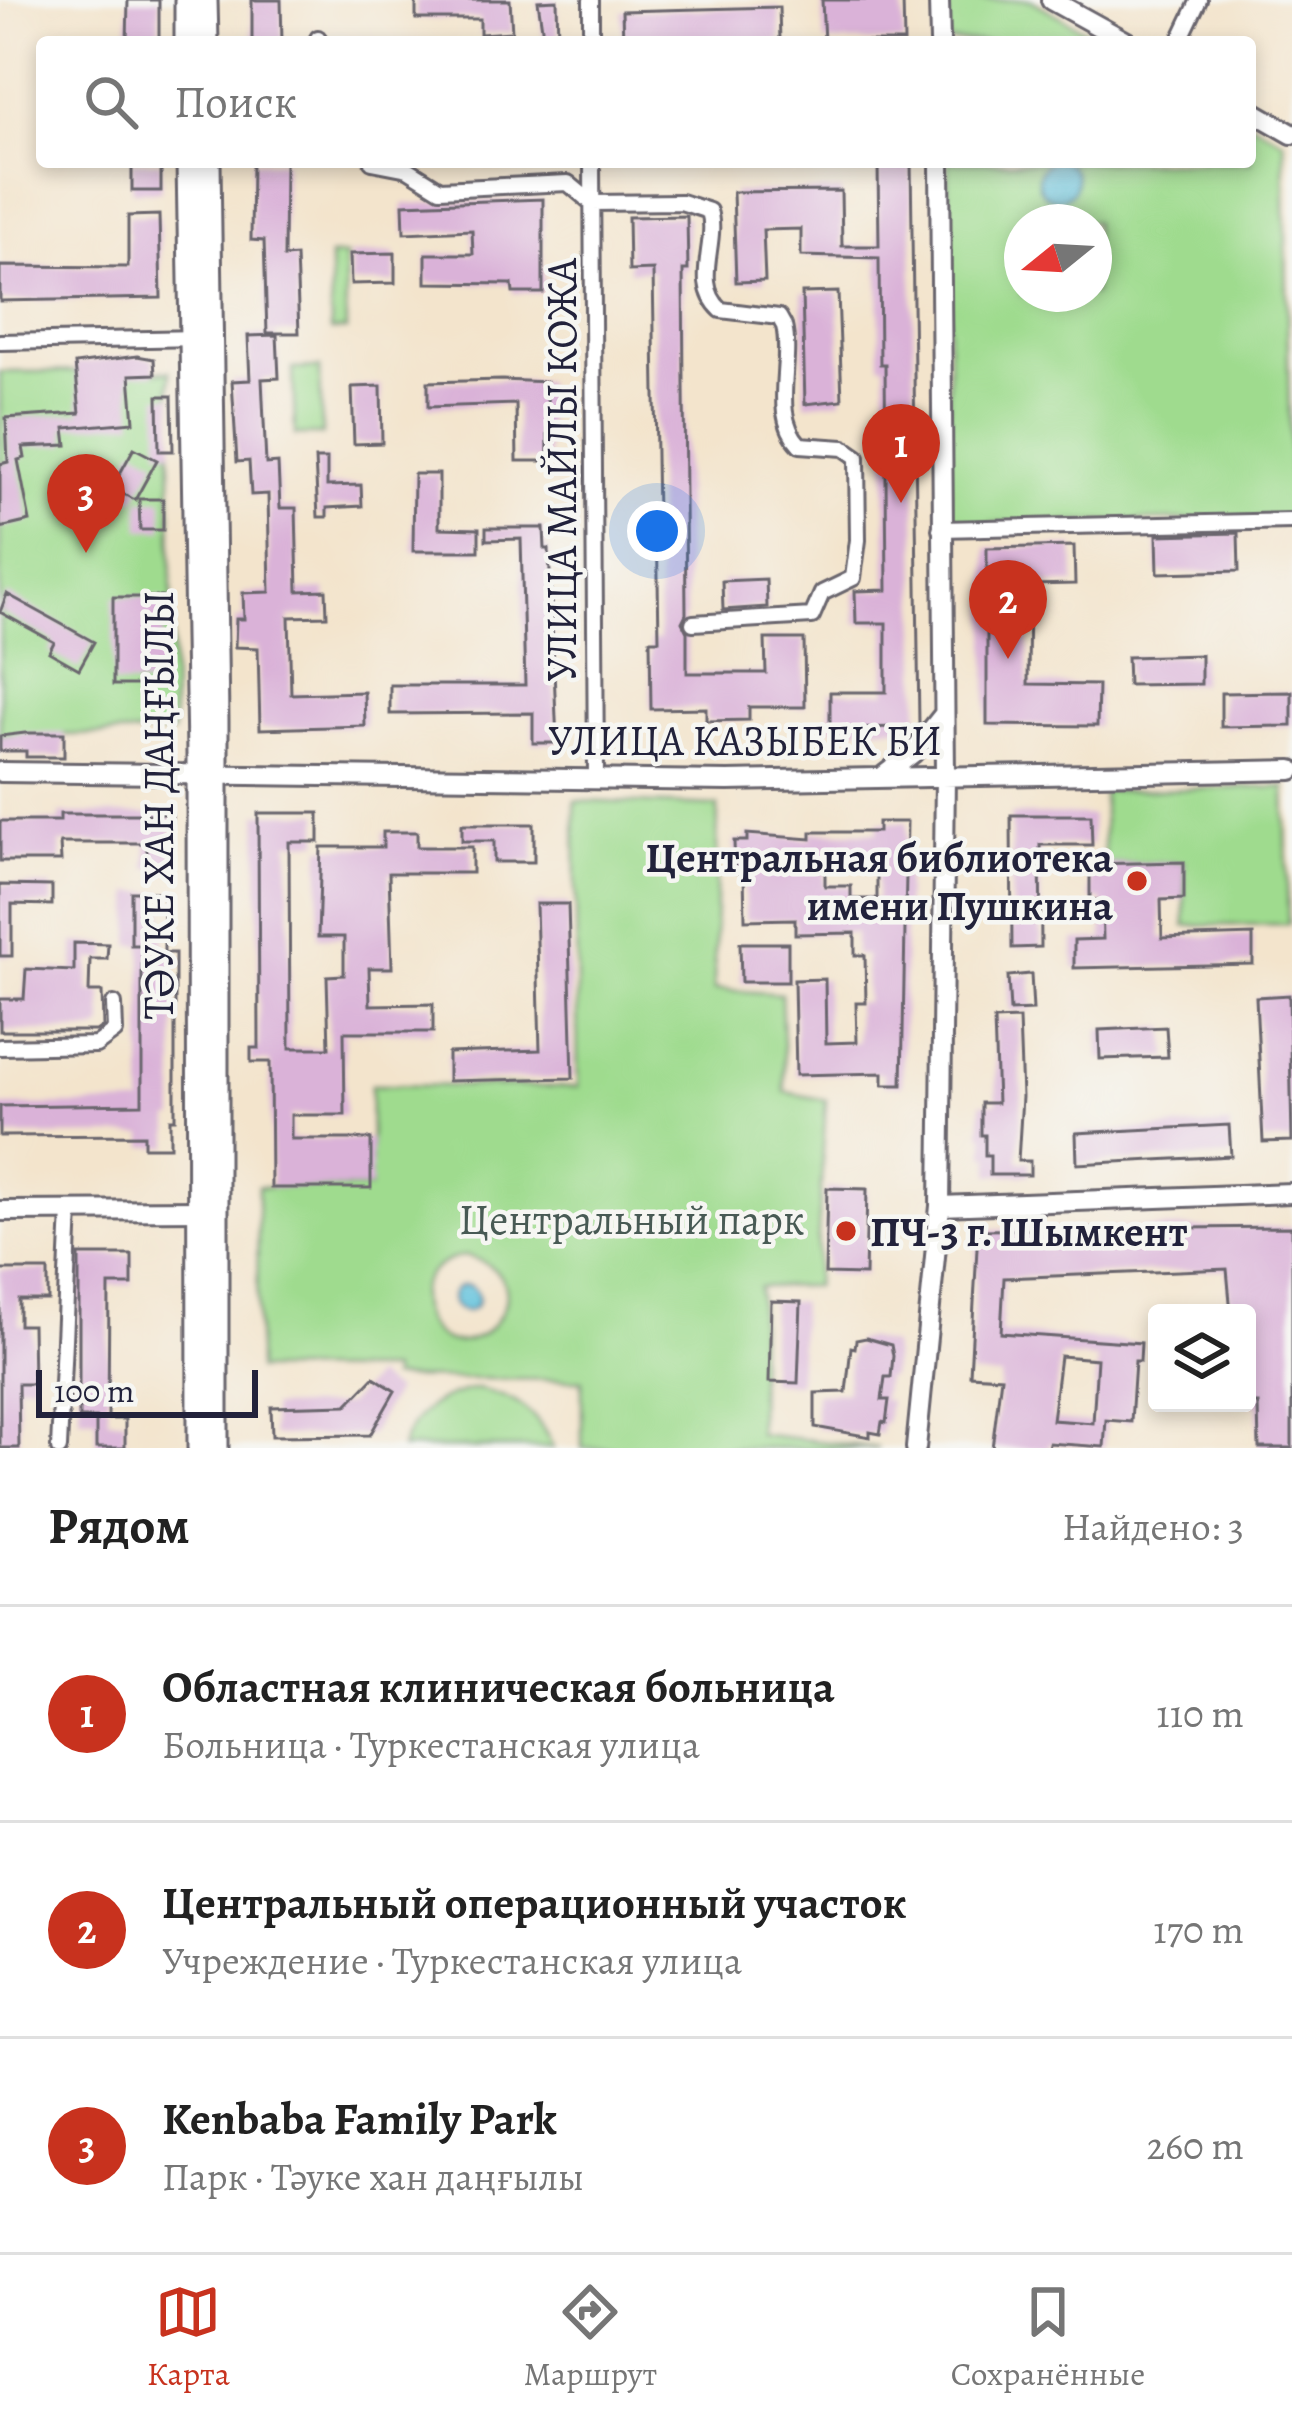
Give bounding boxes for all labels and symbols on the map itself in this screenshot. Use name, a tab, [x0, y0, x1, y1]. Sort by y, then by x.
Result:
north arrow	[1004, 204, 1112, 312]
street label: УЛИЦА МАЙЛЫ КОЖА	[533, 258, 590, 682]
pin: 1	[862, 404, 940, 503]
pin: 3	[47, 454, 125, 553]
your location	[627, 501, 687, 561]
pin: 2	[969, 560, 1047, 659]
street label: ТӘУКЕ ХАН ДАҢҒЫЛЫ	[130, 591, 187, 1019]
street label: УЛИЦА КАЗЫБЕК БИ	[548, 712, 942, 769]
place label: Центральная библиотека имени Пушкина	[646, 829, 1113, 934]
marker: Центральная библиотека имени Пушкина	[1124, 868, 1150, 894]
park label: Центральный парк	[459, 1191, 805, 1248]
place label: ПЧ-3 г. Шымкент	[870, 1203, 1188, 1260]
marker: ПЧ-3 г. Шымкент	[833, 1218, 859, 1244]
scale bar	[36, 1364, 258, 1417]

